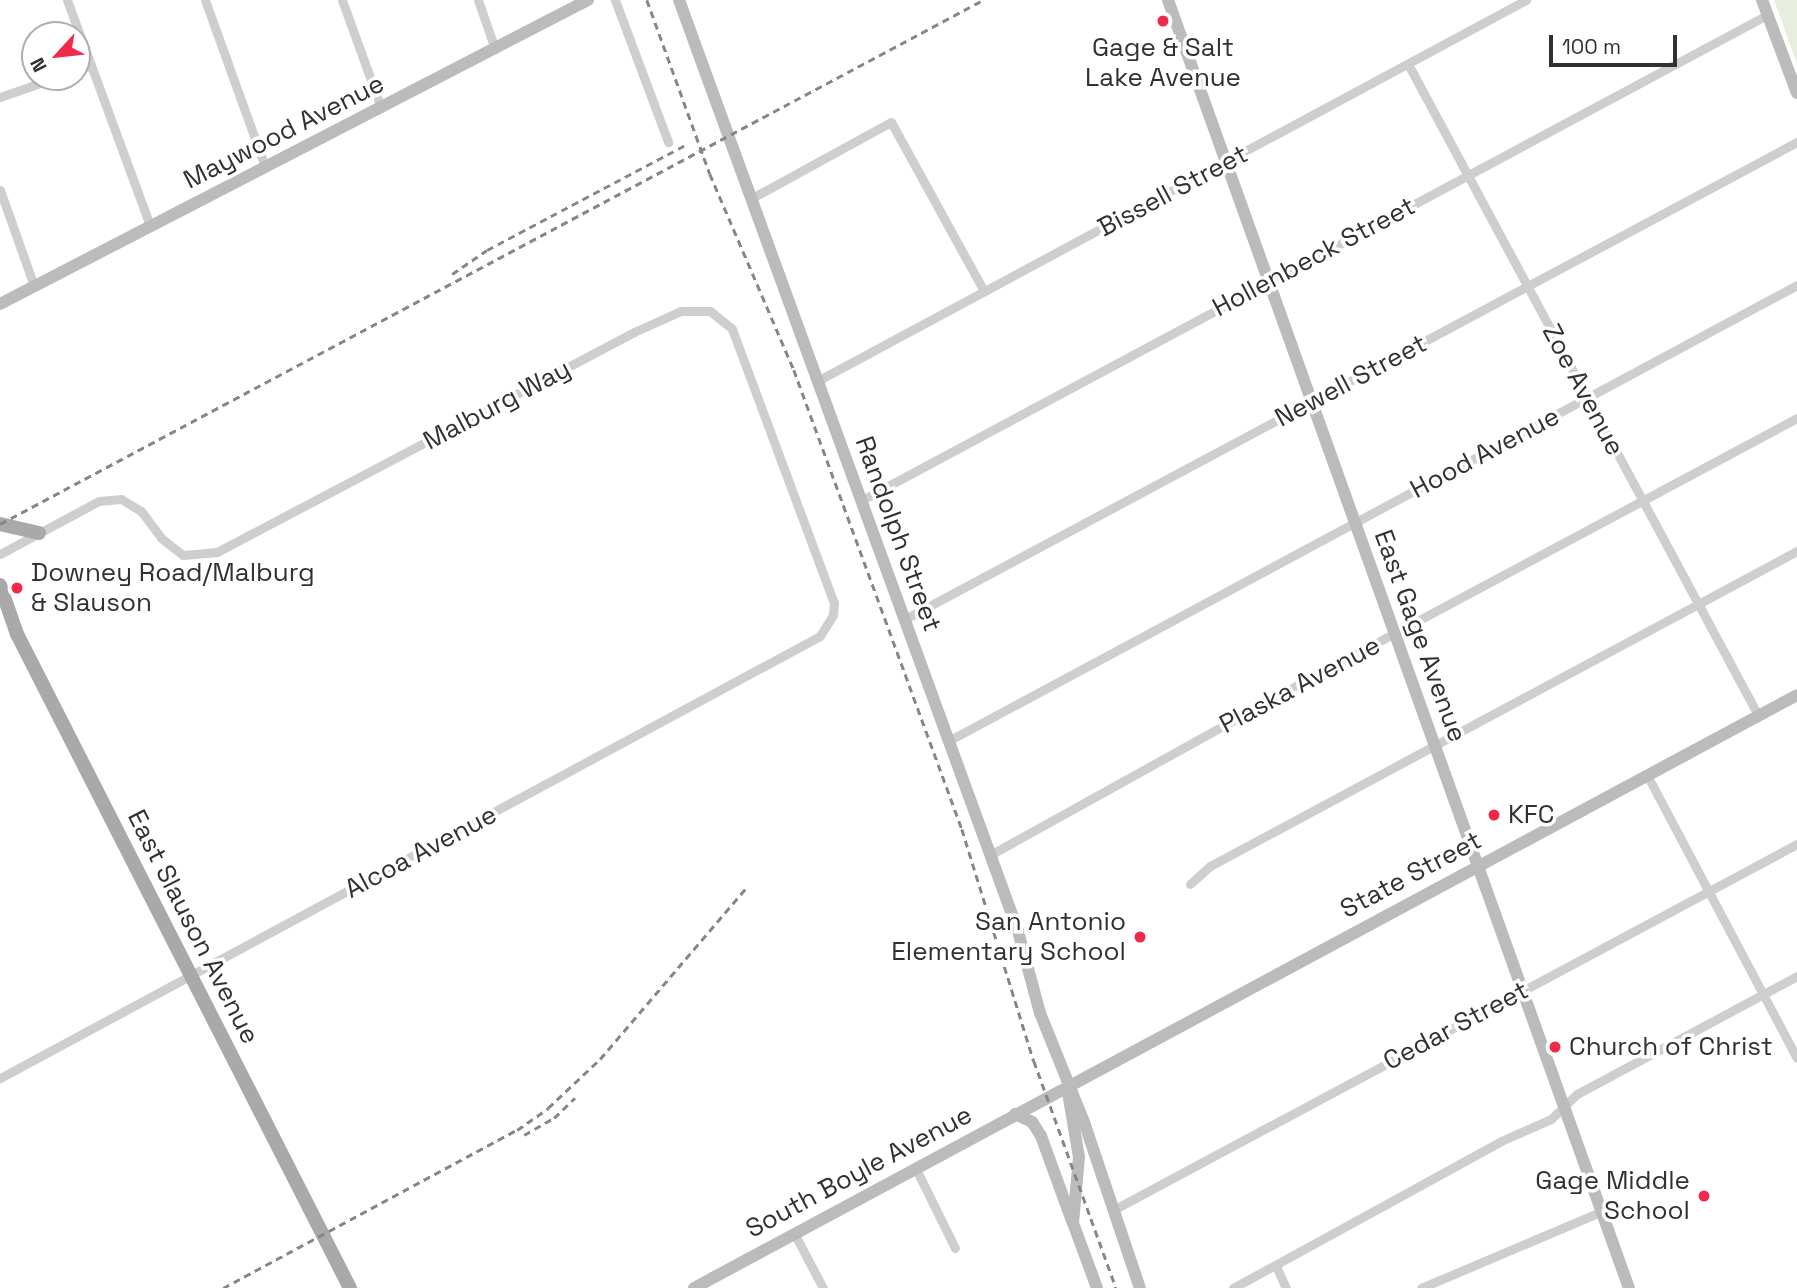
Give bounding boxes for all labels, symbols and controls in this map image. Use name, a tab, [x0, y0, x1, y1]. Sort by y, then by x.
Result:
marker: Gage & Salt Lake Avenue	[1155, 13, 1171, 29]
north arrow	[21, 21, 91, 91]
scale bar	[1552, 21, 1680, 65]
place label: Gage & Salt Lake Avenue	[1085, 32, 1241, 94]
text: 100 m	[1562, 33, 1621, 60]
text: N	[25, 54, 53, 76]
street label: Maywood Avenue	[178, 68, 390, 196]
street label: Bissell Street	[1093, 138, 1253, 244]
street label: Hollenbeck Street	[1207, 190, 1421, 324]
street label: Zoe Avenue	[1535, 319, 1631, 461]
street label: Newell Street	[1270, 328, 1432, 434]
street label: Malburg Way	[418, 353, 576, 457]
street label: Hood Avenue	[1405, 401, 1565, 505]
street label: Randolph Street	[848, 432, 948, 636]
street label: East Gage Avenue	[1367, 525, 1473, 747]
place label: Downey Road/Malburg & Slauson	[31, 557, 315, 618]
marker: Downey Road/Malburg & Slauson	[9, 580, 25, 596]
street label: Plaska Avenue	[1214, 630, 1386, 740]
street label: Alcoa Avenue	[340, 799, 502, 905]
place label: KFC	[1508, 799, 1554, 831]
street label: East Slauson Avenue	[120, 805, 266, 1049]
marker: KFC	[1486, 807, 1502, 823]
street label: State Street	[1335, 825, 1487, 925]
place label: San Antonio Elementary School	[891, 906, 1126, 968]
marker: San Antonio Elementary School	[1132, 929, 1148, 945]
street label: Cedar Street	[1378, 975, 1534, 1077]
place label: Church of Christ	[1569, 1031, 1773, 1063]
marker: Church of Christ	[1547, 1039, 1563, 1055]
street label: South Boyle Avenue	[740, 1099, 978, 1245]
place label: Gage Middle School	[1535, 1165, 1690, 1226]
marker: Gage Middle School	[1696, 1188, 1712, 1204]

